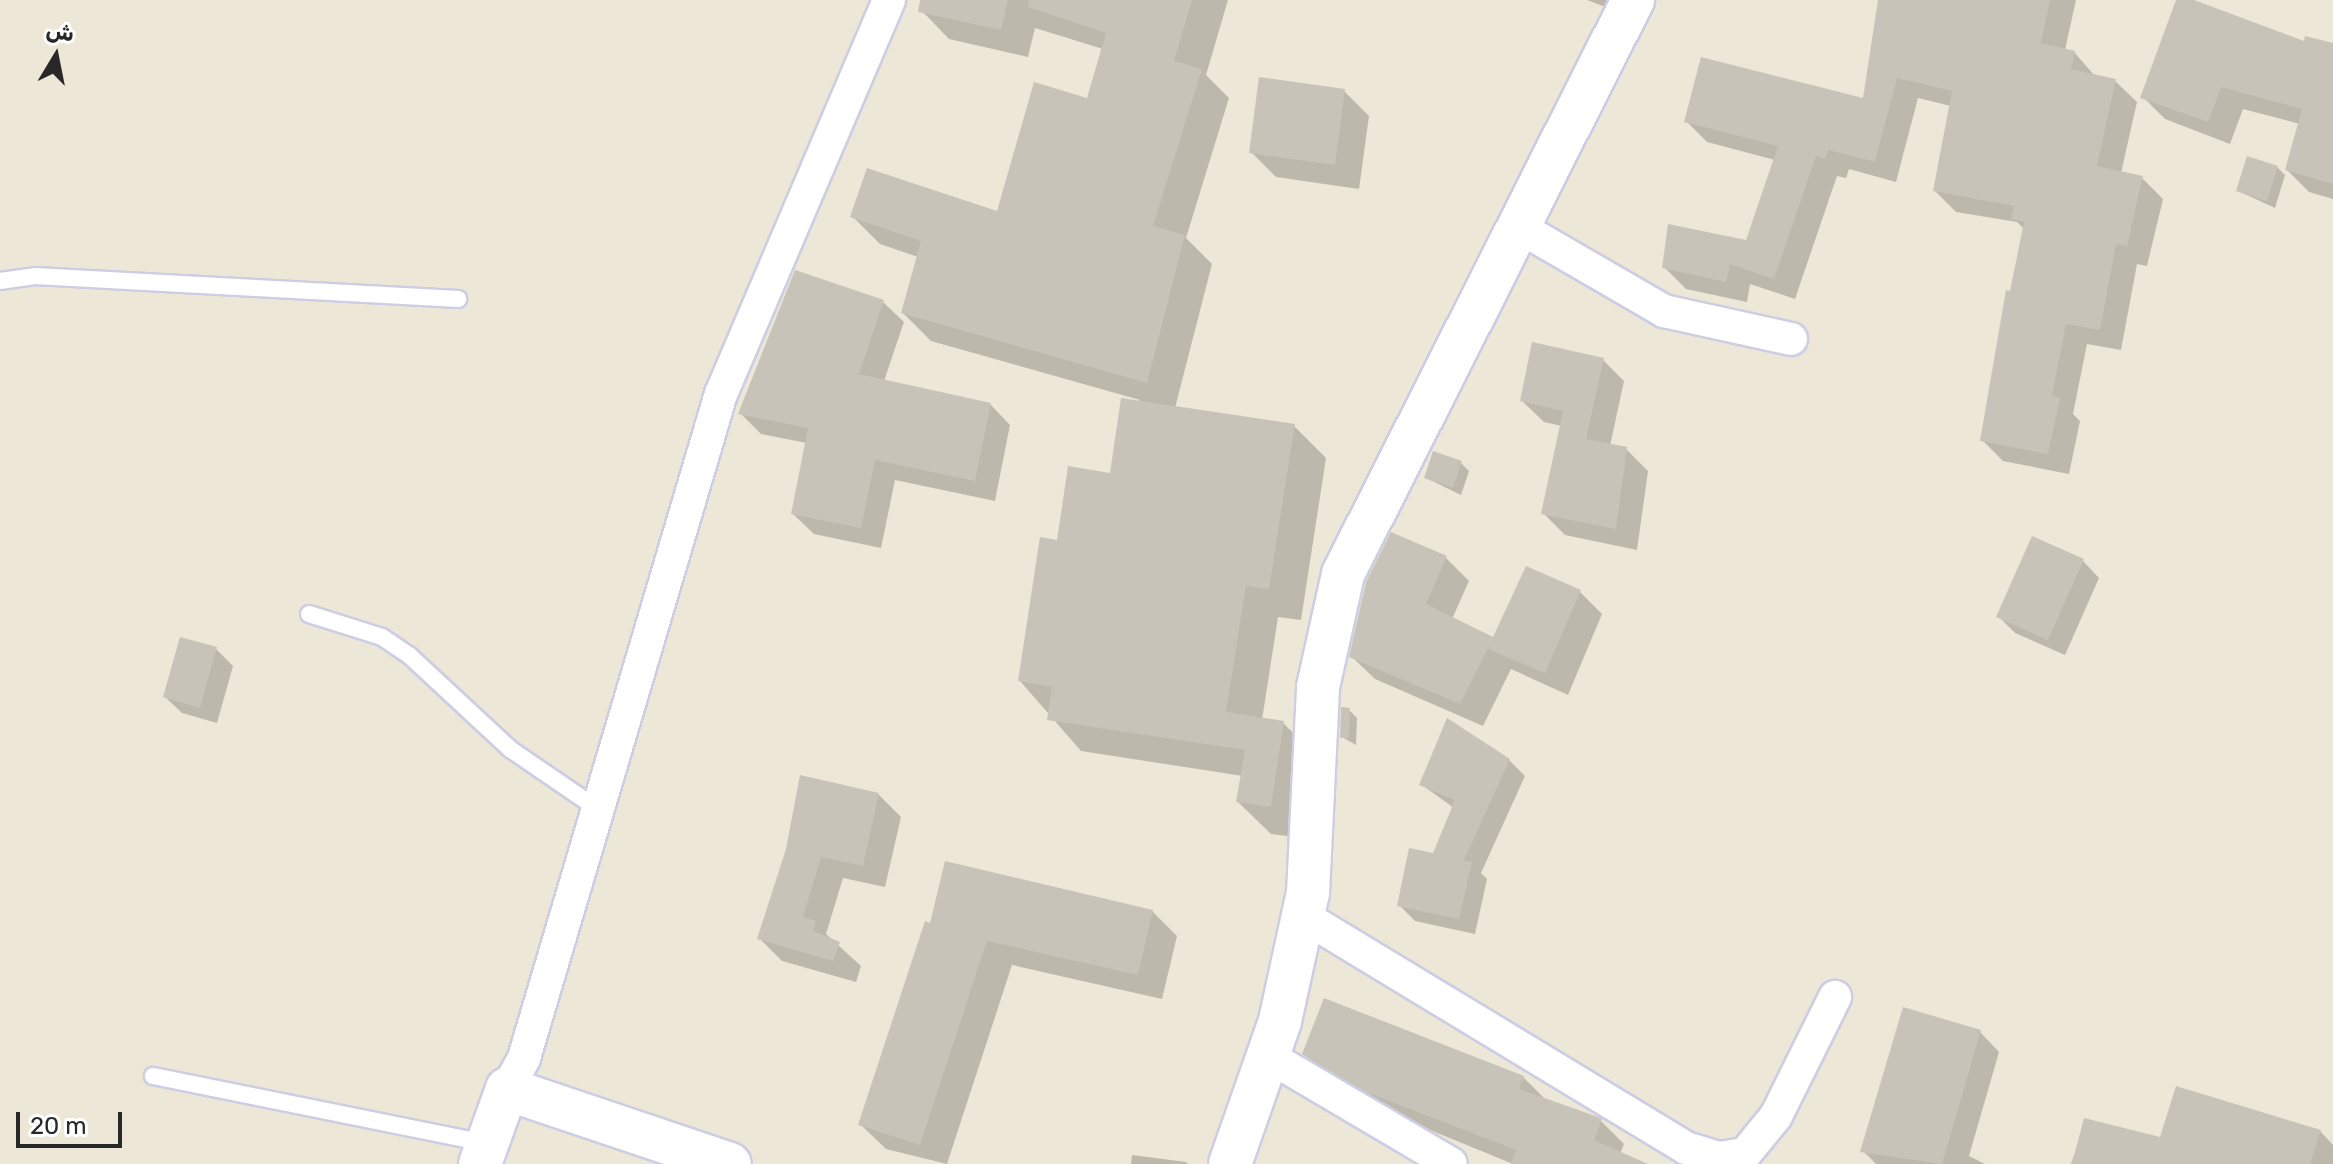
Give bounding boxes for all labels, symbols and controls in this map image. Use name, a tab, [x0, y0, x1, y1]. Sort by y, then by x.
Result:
north arrow	[16, 16, 96, 96]
text: ش	[44, 16, 76, 48]
scale bar	[20, 1096, 126, 1146]
text: 20 m	[30, 1112, 87, 1140]

